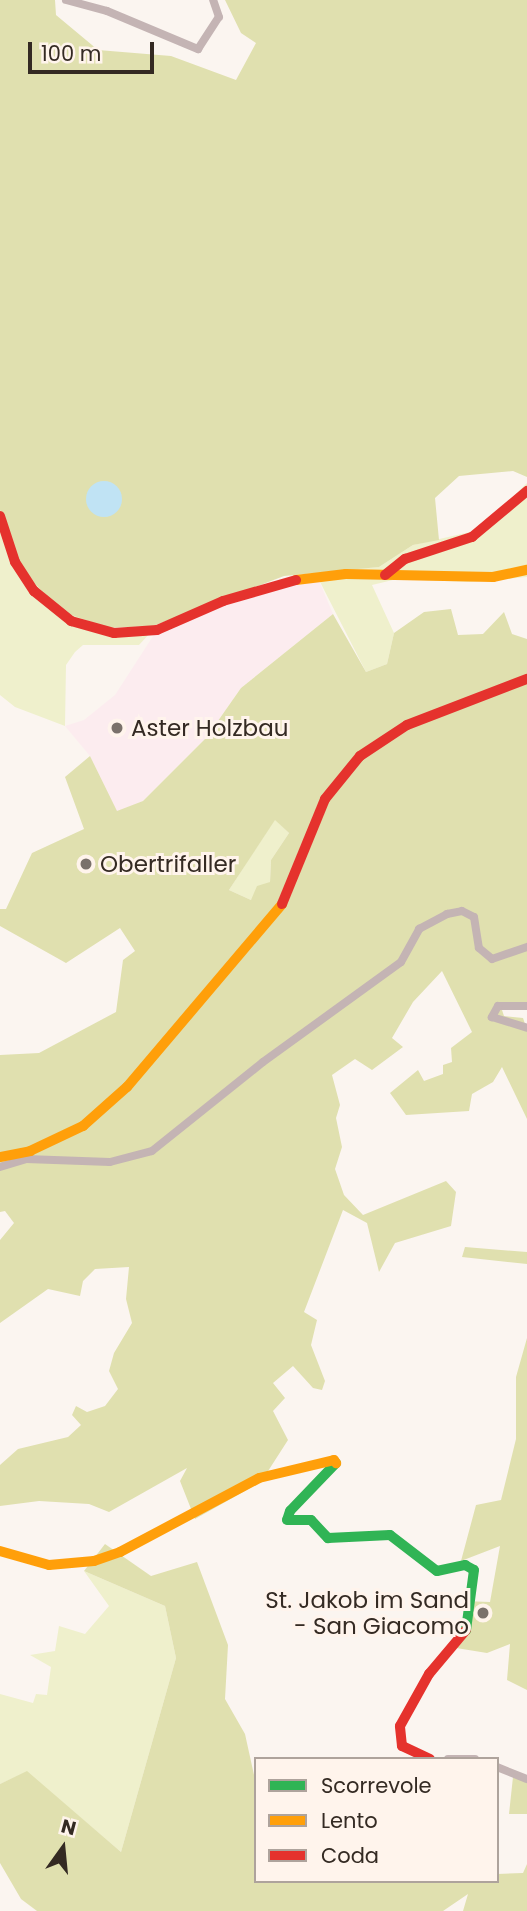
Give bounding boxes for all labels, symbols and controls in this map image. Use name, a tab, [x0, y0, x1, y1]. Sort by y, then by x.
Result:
scale bar	[32, 28, 158, 72]
text: 100 m	[41, 39, 101, 68]
place label: Aster Holzbau	[131, 714, 288, 742]
marker: Aster Holzbau	[109, 720, 125, 736]
place label: Obertrifaller	[100, 850, 236, 878]
marker: Obertrifaller	[78, 856, 94, 872]
place label: St. Jakob im Sand - San Giacomo	[265, 1586, 469, 1640]
marker: St. Jakob im Sand - San Giacomo	[475, 1605, 491, 1621]
legend	[254, 1757, 499, 1883]
text: Scorrevole	[321, 1771, 432, 1800]
text: Lento	[321, 1806, 378, 1835]
text: N	[58, 1812, 79, 1842]
north arrow	[28, 1813, 98, 1883]
text: Coda	[321, 1841, 379, 1870]

